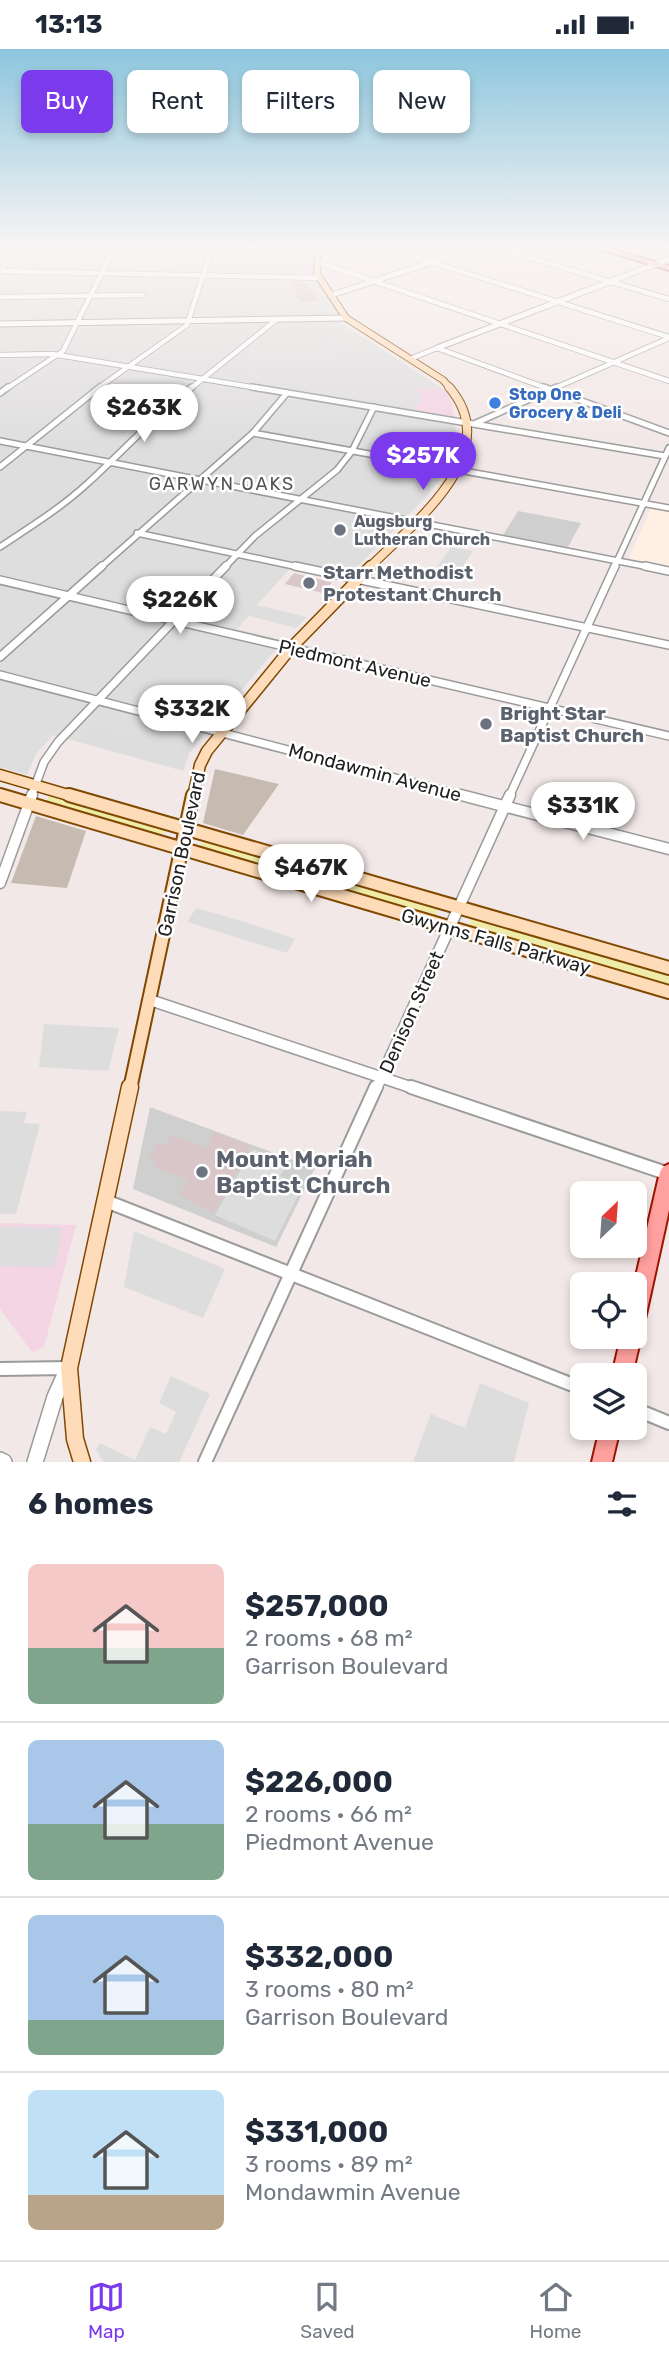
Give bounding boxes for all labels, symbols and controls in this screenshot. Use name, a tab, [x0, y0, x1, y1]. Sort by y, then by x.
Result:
text: 13:13	[35, 9, 103, 40]
chip: Buy	[21, 70, 113, 133]
chip: Rent	[127, 70, 228, 133]
chip: Filters	[242, 70, 359, 133]
chip: New	[373, 70, 470, 133]
pin: $263K	[95, 385, 193, 444]
place label: Stop One Grocery & Deli	[509, 385, 622, 422]
text: $263K	[106, 393, 182, 421]
marker: Stop One Grocery & Deli	[487, 395, 503, 411]
pin: $257K	[374, 433, 472, 492]
text: $257K	[386, 441, 460, 469]
district label: GARWYN OAKS	[149, 473, 295, 495]
place label: Augsburg Lutheran Church	[354, 512, 490, 549]
marker: Augsburg Lutheran Church	[332, 522, 348, 538]
place label: Starr Methodist Protestant Church	[323, 561, 502, 606]
marker: Starr Methodist Protestant Church	[301, 575, 317, 591]
pin: $226K	[131, 577, 229, 636]
text: $226K	[142, 585, 218, 613]
street label: Piedmont Avenue	[276, 635, 433, 692]
pin: $332K	[143, 685, 241, 745]
text: $332K	[154, 694, 230, 722]
place label: Bright Star Baptist Church	[500, 702, 644, 747]
marker: Bright Star Baptist Church	[478, 716, 494, 732]
street label: Mondawmin Avenue	[286, 738, 464, 807]
street label: Garrison Boulevard	[153, 769, 210, 939]
pin: $331K	[534, 783, 632, 842]
text: $331K	[547, 791, 619, 819]
pin: $467K	[262, 845, 360, 904]
text: $467K	[274, 853, 348, 881]
street label: Gwynns Falls Parkway	[399, 903, 593, 980]
street label: Denison Street	[374, 947, 449, 1077]
place label: Mount Moriah Baptist Church	[216, 1145, 391, 1199]
marker: Mount Moriah Baptist Church	[194, 1164, 210, 1180]
north arrow	[570, 1181, 648, 1258]
map controls	[570, 1181, 647, 1440]
button: locate	[570, 1272, 647, 1349]
button: layers	[570, 1363, 647, 1440]
icon: filters	[603, 1485, 641, 1523]
text: 6 homes	[28, 1486, 154, 1522]
text: $257,000	[245, 1588, 389, 1624]
icon: home	[84, 1592, 168, 1676]
text: 2 rooms · 68 m²	[245, 1624, 413, 1652]
text: Garrison Boulevard	[245, 1652, 449, 1680]
text: $226,000	[245, 1764, 393, 1800]
icon: home	[84, 1768, 168, 1852]
text: 2 rooms · 66 m²	[245, 1800, 412, 1828]
text: Piedmont Avenue	[245, 1828, 434, 1856]
text: $332,000	[245, 1939, 393, 1975]
icon: home	[84, 1943, 168, 2027]
text: 3 rooms · 80 m²	[245, 1975, 414, 2003]
text: Garrison Boulevard	[245, 2003, 449, 2031]
text: $331,000	[245, 2114, 388, 2150]
icon: home	[84, 2118, 168, 2202]
text: 3 rooms · 89 m²	[245, 2150, 413, 2178]
text: Mondawmin Avenue	[245, 2178, 461, 2206]
tab: Map	[87, 2278, 125, 2343]
tab: Saved	[300, 2278, 355, 2343]
tab: Home	[530, 2278, 582, 2343]

